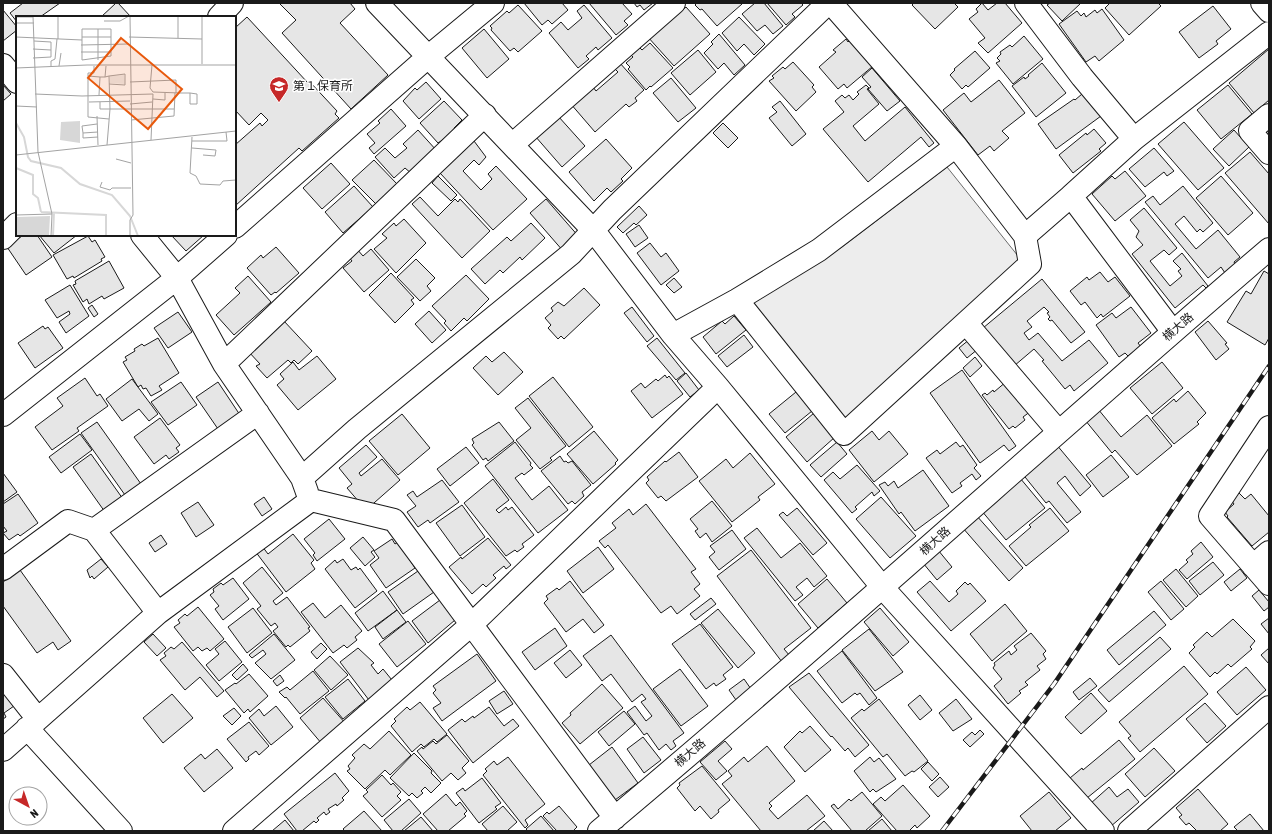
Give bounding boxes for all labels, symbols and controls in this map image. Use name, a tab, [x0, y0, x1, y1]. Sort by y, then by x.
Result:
inset map	[16, 16, 236, 236]
school or university icon: 第１保育所	[268, 75, 290, 103]
place label: 第１保育所	[293, 79, 353, 93]
street label: 横大路	[1160, 310, 1196, 344]
street label: 横大路	[917, 524, 953, 558]
street label: 横大路	[672, 736, 708, 770]
north arrow	[8, 786, 48, 826]
text: N	[28, 807, 41, 820]

